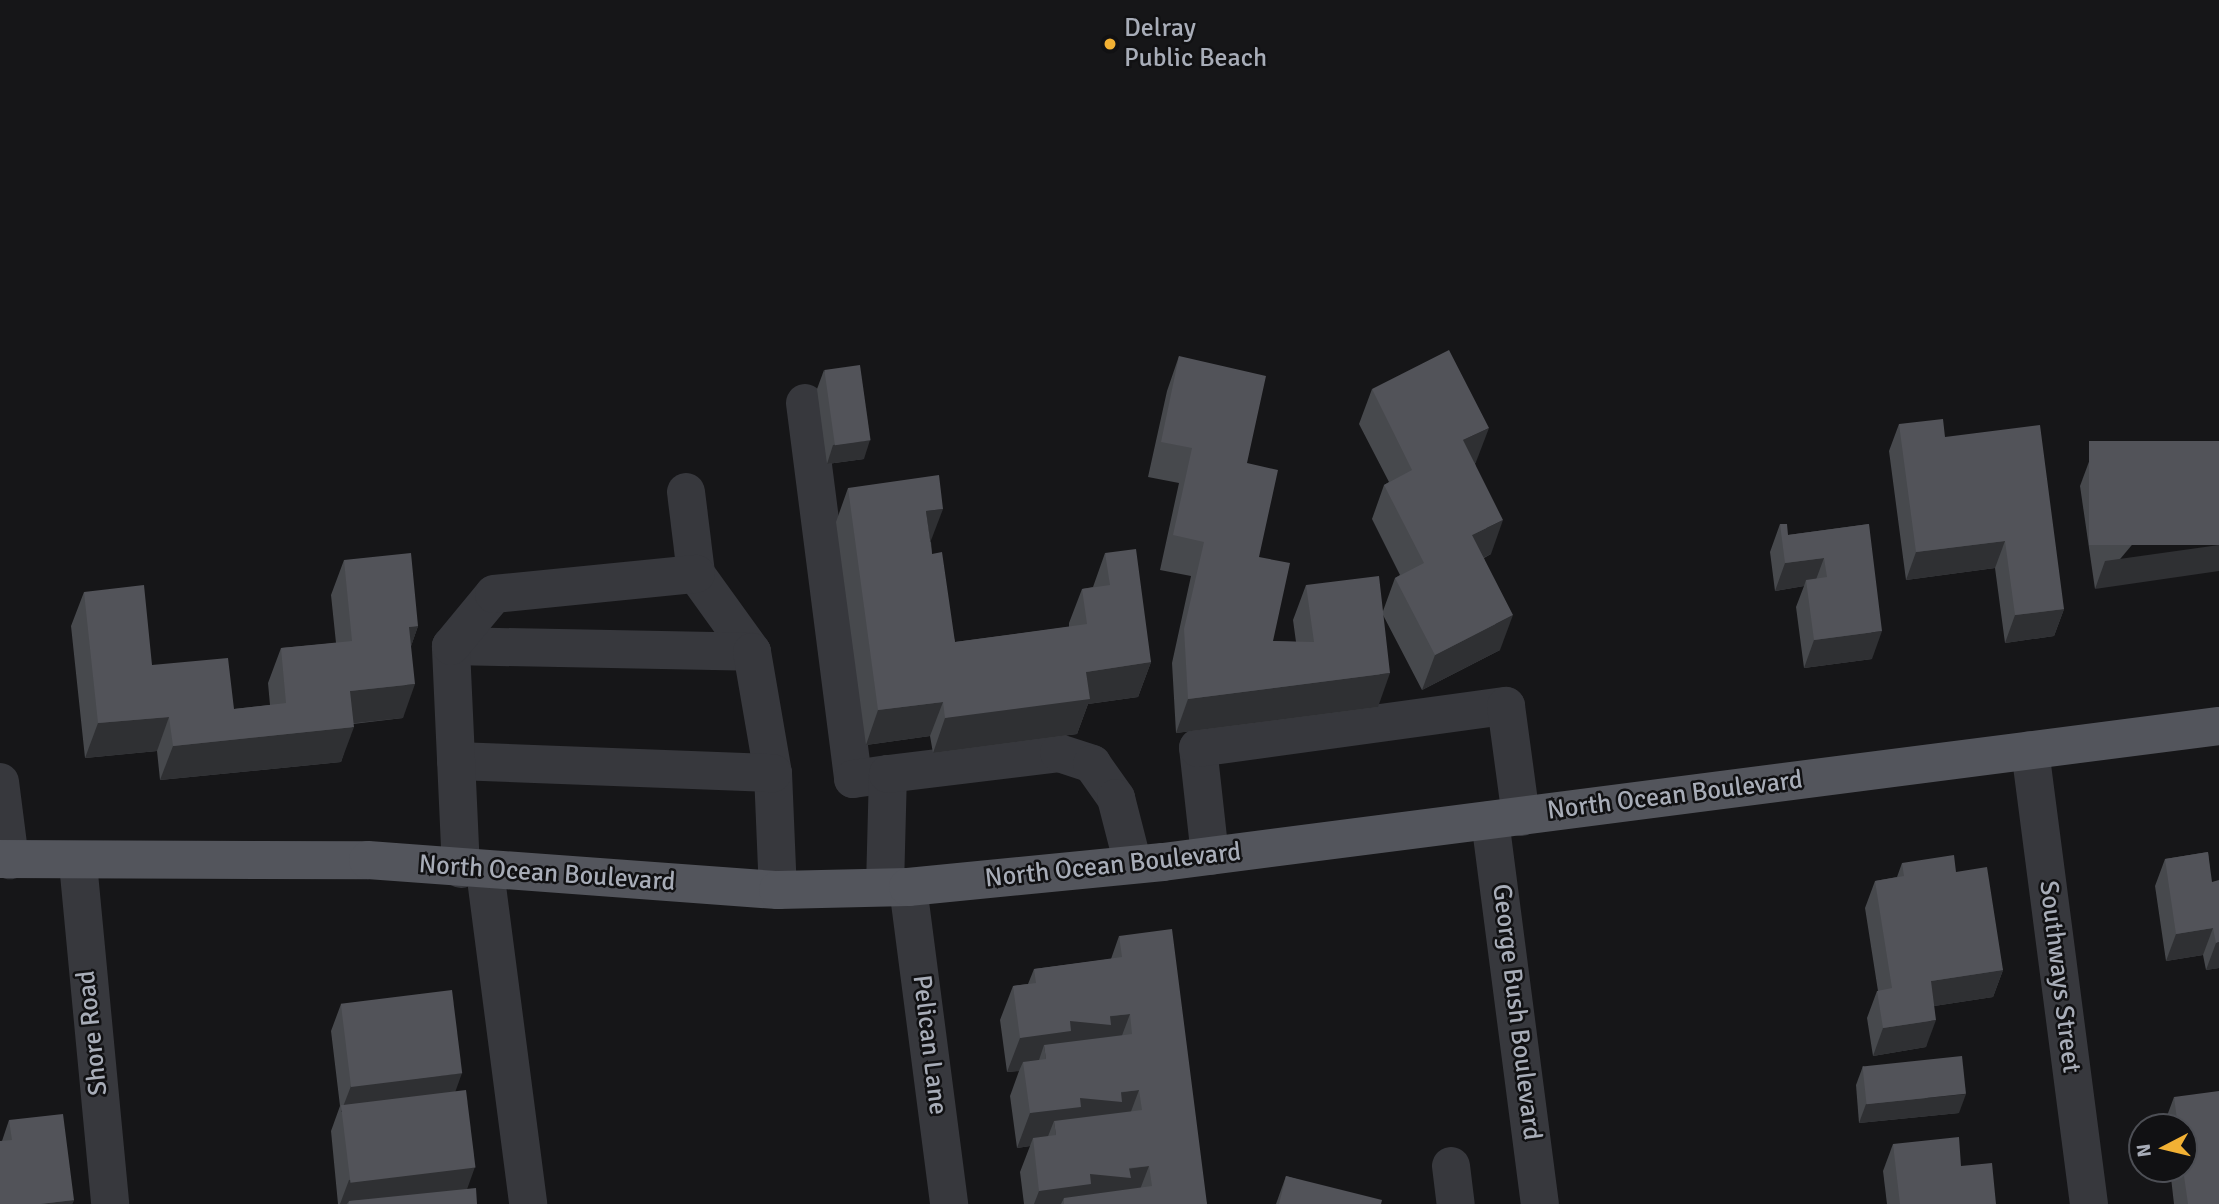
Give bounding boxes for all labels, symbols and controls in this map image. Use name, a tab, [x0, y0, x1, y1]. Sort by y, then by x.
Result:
place label: Delray Public Beach	[1124, 13, 1267, 74]
marker: Delray Public Beach	[1102, 36, 1118, 52]
street label: North Ocean Boulevard	[1545, 765, 1805, 827]
street label: North Ocean Boulevard	[983, 837, 1243, 895]
street label: North Ocean Boulevard	[418, 849, 676, 899]
street label: Southways Street	[2032, 879, 2086, 1075]
street label: George Bush Boulevard	[1485, 882, 1547, 1142]
street label: Shore Road	[71, 969, 115, 1097]
street label: Pelican Lane	[905, 973, 953, 1117]
north arrow	[2128, 1113, 2198, 1183]
text: N	[2131, 1142, 2157, 1158]

